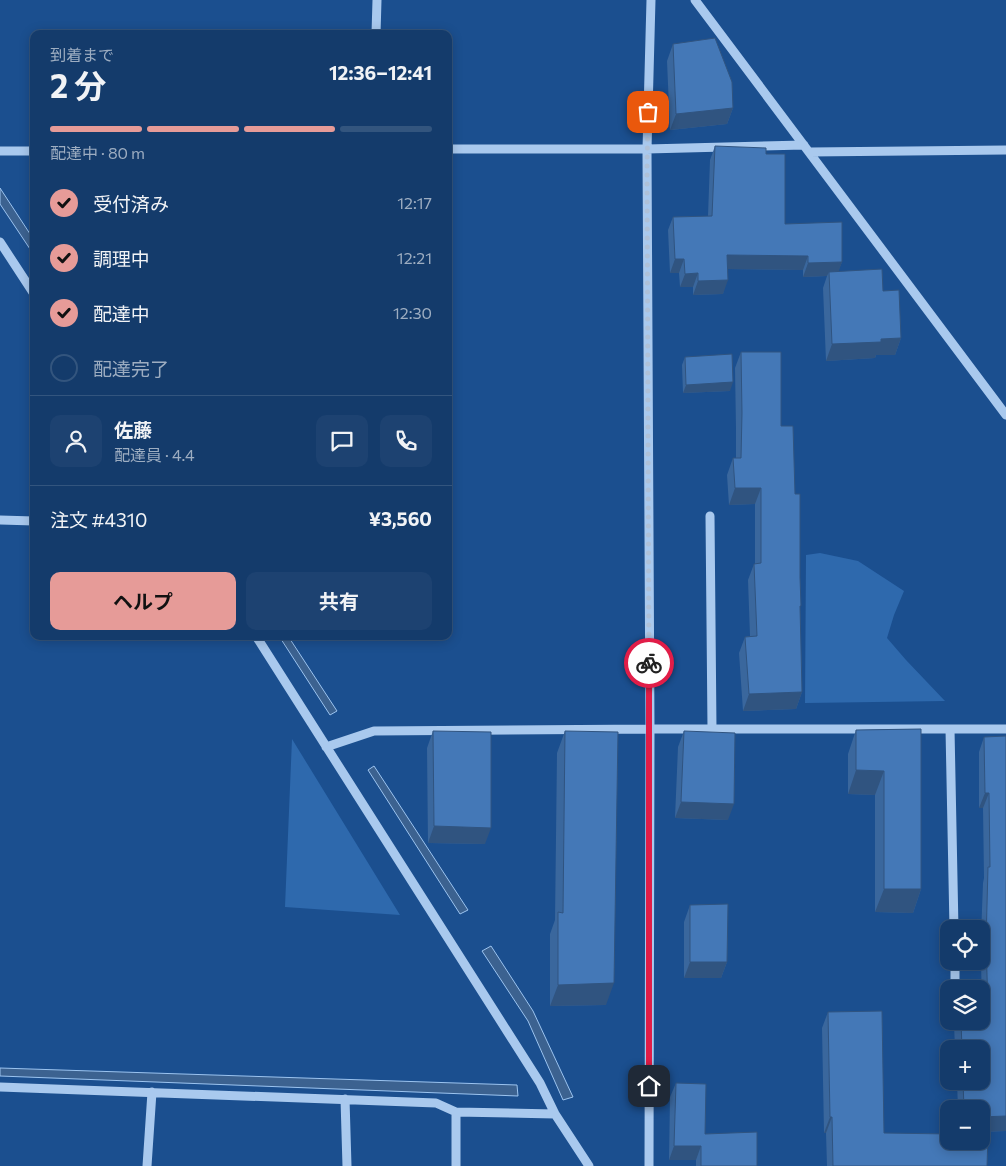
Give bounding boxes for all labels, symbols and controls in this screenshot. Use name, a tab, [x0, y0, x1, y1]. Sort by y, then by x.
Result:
text: 到着まで	[50, 45, 114, 64]
text: 12:36–12:41	[329, 61, 432, 84]
text: 2 分	[50, 65, 106, 105]
pin	[627, 91, 669, 133]
icon: bag	[634, 98, 662, 126]
text: 配達中 · 80 m	[50, 143, 145, 162]
icon: check	[50, 189, 78, 217]
text: 受付済み	[93, 192, 169, 215]
text: 12:17	[397, 193, 432, 212]
icon: check	[50, 244, 78, 272]
text: 調理中	[93, 247, 150, 270]
text: 12:21	[397, 248, 432, 267]
icon: check	[50, 299, 78, 327]
text: 配達中	[93, 302, 150, 325]
text: 12:30	[393, 303, 432, 322]
text: 配達完了	[93, 357, 169, 380]
button: person	[50, 415, 102, 467]
button: chat	[316, 415, 368, 467]
button: phone	[380, 415, 432, 467]
text: 佐藤	[114, 418, 152, 441]
text: 配達員 · 4.4	[114, 445, 195, 464]
text: ¥3,560	[369, 507, 432, 530]
text: 注文 #4310	[50, 508, 147, 531]
button: ヘルプ	[50, 572, 236, 630]
button: 共有	[246, 572, 432, 630]
courier	[624, 638, 674, 688]
icon: bike	[635, 649, 663, 677]
map controls	[940, 920, 990, 1150]
button: locate	[940, 920, 990, 970]
button: layers	[940, 980, 990, 1030]
button: +	[940, 1040, 990, 1090]
pin	[628, 1065, 670, 1107]
icon: home	[635, 1072, 663, 1100]
button: −	[940, 1100, 990, 1150]

